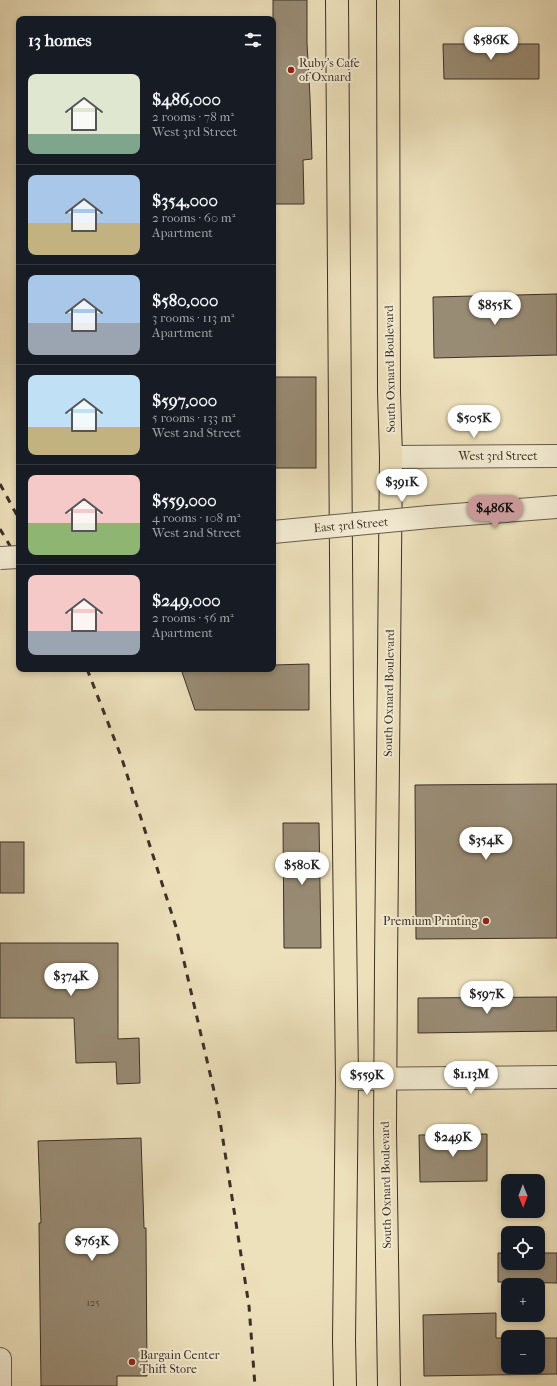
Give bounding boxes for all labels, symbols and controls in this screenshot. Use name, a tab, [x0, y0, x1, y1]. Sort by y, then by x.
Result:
pin: $586K	[463, 27, 519, 61]
icon: filters	[242, 29, 264, 51]
text: 13 homes	[28, 30, 91, 50]
text: $586K	[473, 32, 509, 47]
place label: Ruby's Cafe of Oxnard	[299, 56, 360, 84]
marker: Ruby's Cafe of Oxnard	[286, 65, 296, 75]
text: $486,000	[152, 89, 221, 109]
icon: home	[60, 90, 108, 138]
text: 2 rooms · 78 m²	[152, 109, 234, 124]
text: West 3rd Street	[152, 124, 237, 139]
text: $354,000	[152, 190, 218, 210]
icon: home	[60, 191, 108, 239]
text: 2 rooms · 60 m²	[152, 210, 235, 225]
text: Apartment	[152, 225, 213, 240]
text: $580,000	[152, 290, 218, 310]
icon: home	[60, 291, 108, 339]
pin: $855K	[467, 292, 523, 326]
text: $855K	[478, 297, 512, 312]
street label: South Oxnard Boulevard	[382, 305, 398, 433]
text: 3 rooms · 113 m²	[152, 310, 234, 325]
text: Apartment	[152, 325, 213, 340]
text: $597,000	[152, 390, 217, 410]
icon: home	[60, 391, 108, 439]
pin: $505K	[446, 405, 502, 439]
text: 5 rooms · 133 m²	[152, 410, 235, 425]
text: $505K	[457, 410, 491, 425]
text: West 2nd Street	[152, 425, 241, 440]
street label: West 3rd Street	[458, 449, 538, 463]
pin: $391K	[374, 469, 430, 503]
text: $391K	[385, 474, 419, 489]
text: $559,000	[152, 490, 217, 510]
icon: home	[60, 491, 108, 539]
pin: $486K	[467, 495, 523, 529]
text: $486K	[476, 500, 514, 515]
text: 4 rooms · 108 m²	[152, 510, 240, 525]
street label: East 3rd Street	[313, 515, 390, 535]
text: West 2nd Street	[152, 525, 241, 540]
text: $249,000	[152, 590, 221, 610]
icon: home	[60, 591, 108, 639]
text: 2 rooms · 56 m²	[152, 610, 234, 625]
text: Apartment	[152, 625, 213, 640]
street label: South Oxnard Boulevard	[381, 629, 397, 757]
pin: $354K	[458, 827, 514, 861]
text: $354K	[468, 832, 504, 847]
pin: $580K	[274, 852, 330, 886]
text: $580K	[284, 857, 320, 872]
place label: Premium Printing	[383, 914, 479, 928]
marker: Premium Printing	[481, 916, 491, 926]
pin: $374K	[43, 963, 99, 997]
text: $374K	[53, 968, 89, 983]
pin: $597K	[459, 981, 515, 1015]
text: $597K	[469, 986, 505, 1001]
pin: $1.13M	[438, 1061, 504, 1095]
pin: $559K	[339, 1062, 395, 1096]
text: $1.13M	[453, 1066, 489, 1081]
text: $559K	[350, 1067, 384, 1082]
street label: South Oxnard Boulevard	[378, 1121, 394, 1249]
pin: $249K	[425, 1124, 481, 1158]
text: $249K	[434, 1129, 472, 1144]
north arrow	[501, 1174, 545, 1218]
map controls	[501, 1174, 545, 1374]
button: locate	[501, 1226, 545, 1270]
pin: $763K	[64, 1228, 120, 1262]
text: $763K	[74, 1233, 110, 1248]
button: +	[501, 1278, 545, 1322]
house number: 125	[86, 1297, 100, 1309]
button: −	[501, 1330, 545, 1374]
place label: Bargain Center Thift Store	[140, 1348, 221, 1376]
marker: Bargain Center Thift Store	[127, 1357, 137, 1367]

